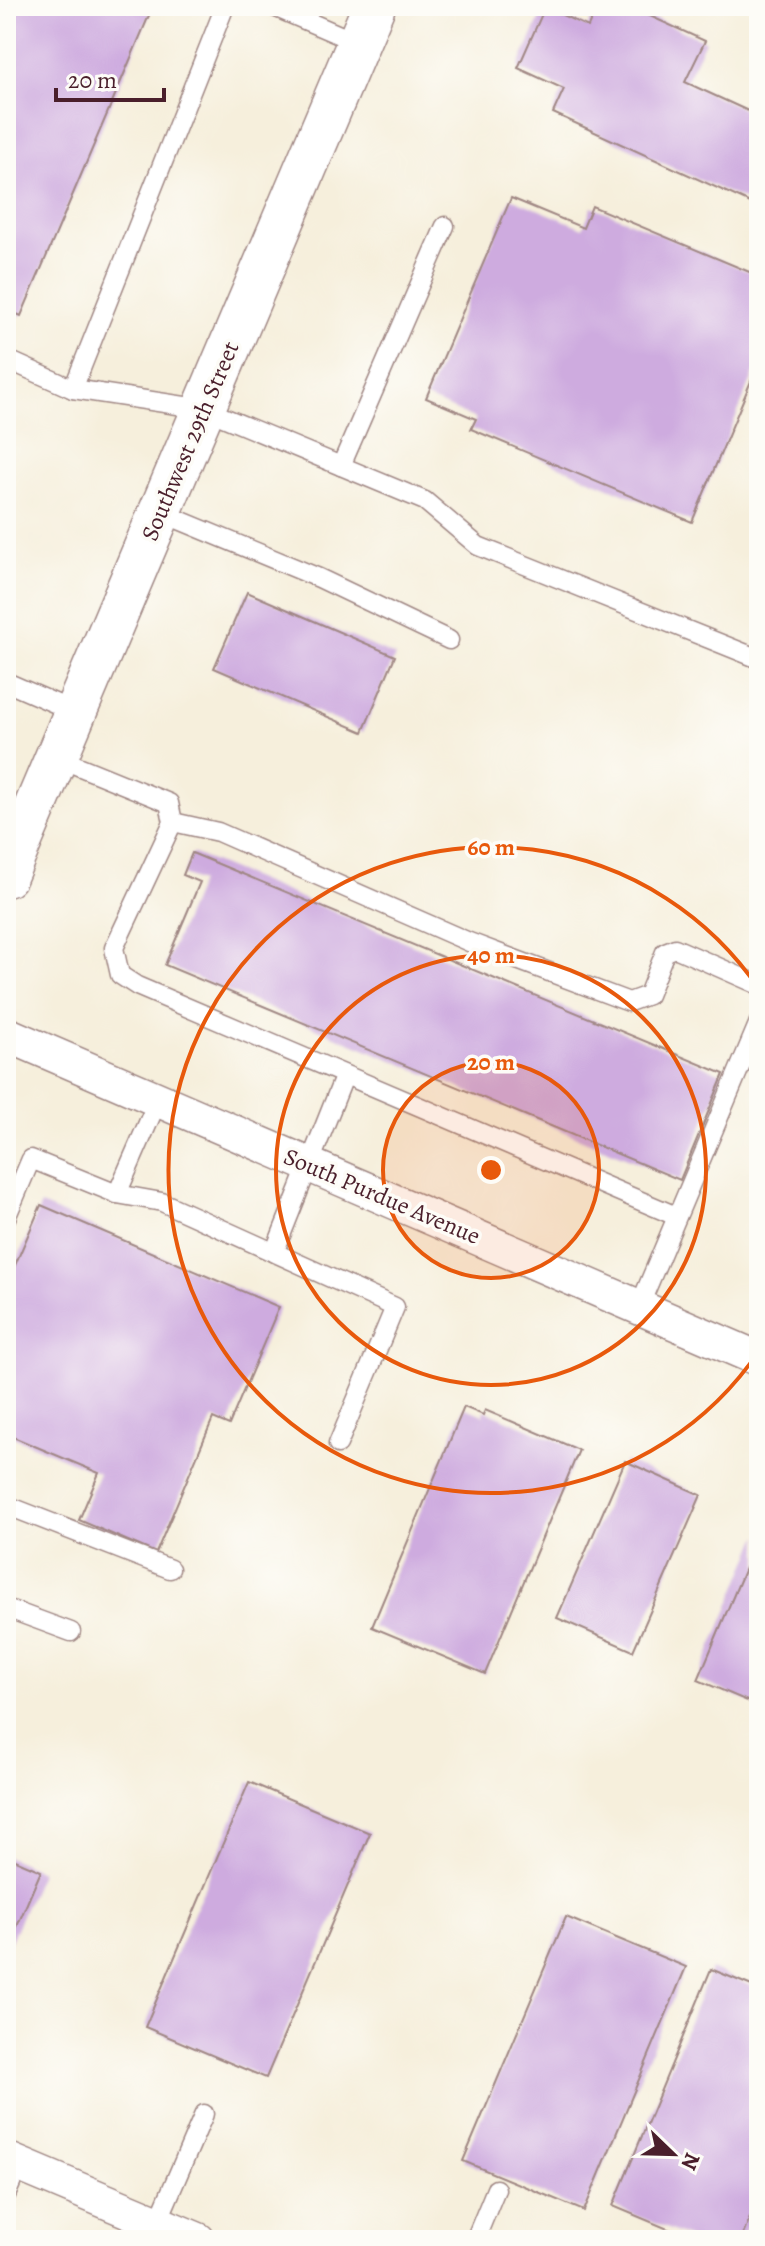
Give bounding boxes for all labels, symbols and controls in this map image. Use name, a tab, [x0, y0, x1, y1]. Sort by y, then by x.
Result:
scale bar	[56, 52, 164, 102]
text: 20 m	[68, 64, 117, 96]
street label: Southwest 29th Street	[133, 336, 247, 546]
text: 60 m	[467, 831, 515, 863]
text: 40 m	[467, 939, 515, 971]
text: 20 m	[467, 1046, 515, 1078]
street label: South Purdue Avenue	[279, 1140, 485, 1252]
centre of rings	[477, 1156, 505, 1184]
north arrow	[633, 2114, 713, 2194]
text: N	[674, 2148, 707, 2175]

